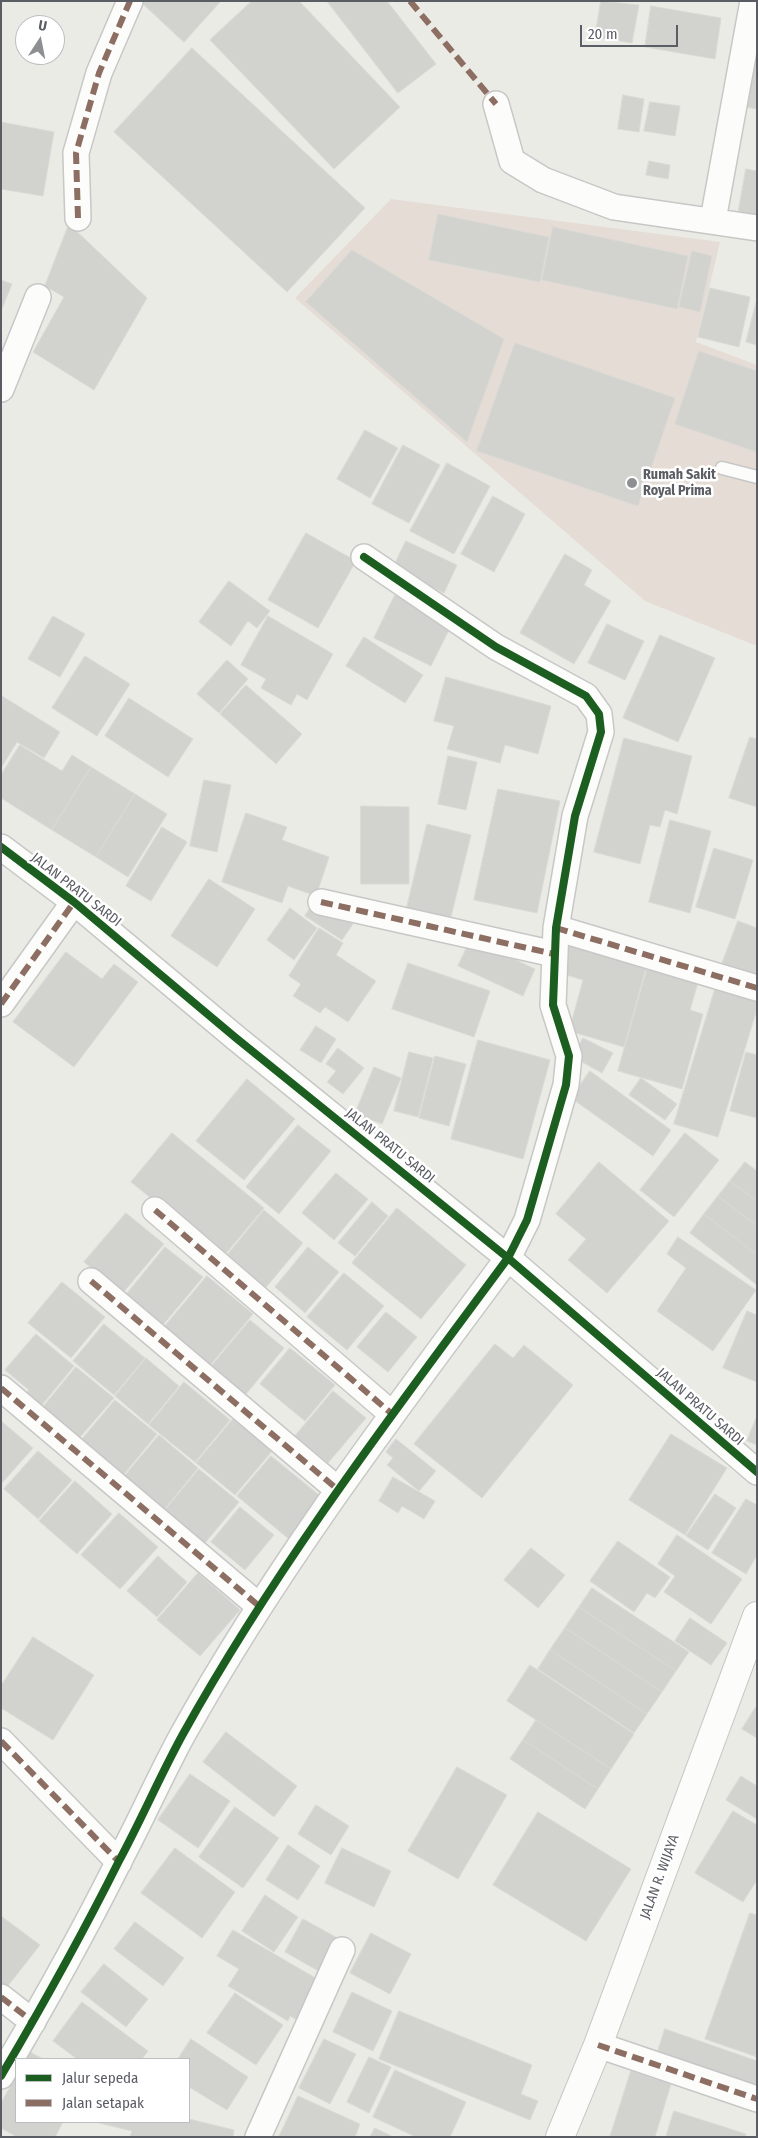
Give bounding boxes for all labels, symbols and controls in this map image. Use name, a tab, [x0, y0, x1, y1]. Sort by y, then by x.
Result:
north arrow	[15, 15, 65, 65]
scale bar	[583, 15, 680, 47]
text: U	[37, 17, 48, 35]
text: 20 m	[588, 25, 618, 43]
place label: Rumah Sakit Royal Prima	[643, 467, 716, 500]
marker: Rumah Sakit Royal Prima	[625, 476, 639, 490]
street label: JALAN PRATU SARDI	[28, 850, 124, 930]
street label: JALAN PRATU SARDI	[342, 1105, 438, 1187]
street label: JALAN PRATU SARDI	[653, 1365, 747, 1449]
street label: JALAN R. WIJAYA	[637, 1832, 683, 1922]
legend	[15, 2058, 190, 2123]
text: Jalur sepeda	[62, 2069, 138, 2087]
text: Jalan setapak	[62, 2094, 144, 2112]

